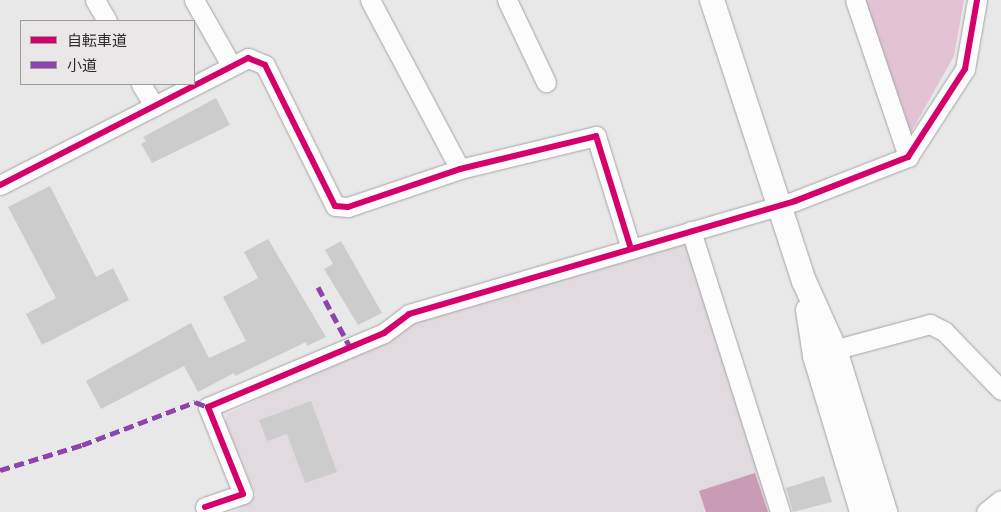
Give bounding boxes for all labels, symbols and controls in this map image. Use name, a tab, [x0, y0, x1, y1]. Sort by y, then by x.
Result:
legend	[20, 20, 195, 85]
text: 自転車道	[67, 32, 127, 50]
text: 小道	[67, 57, 97, 75]

